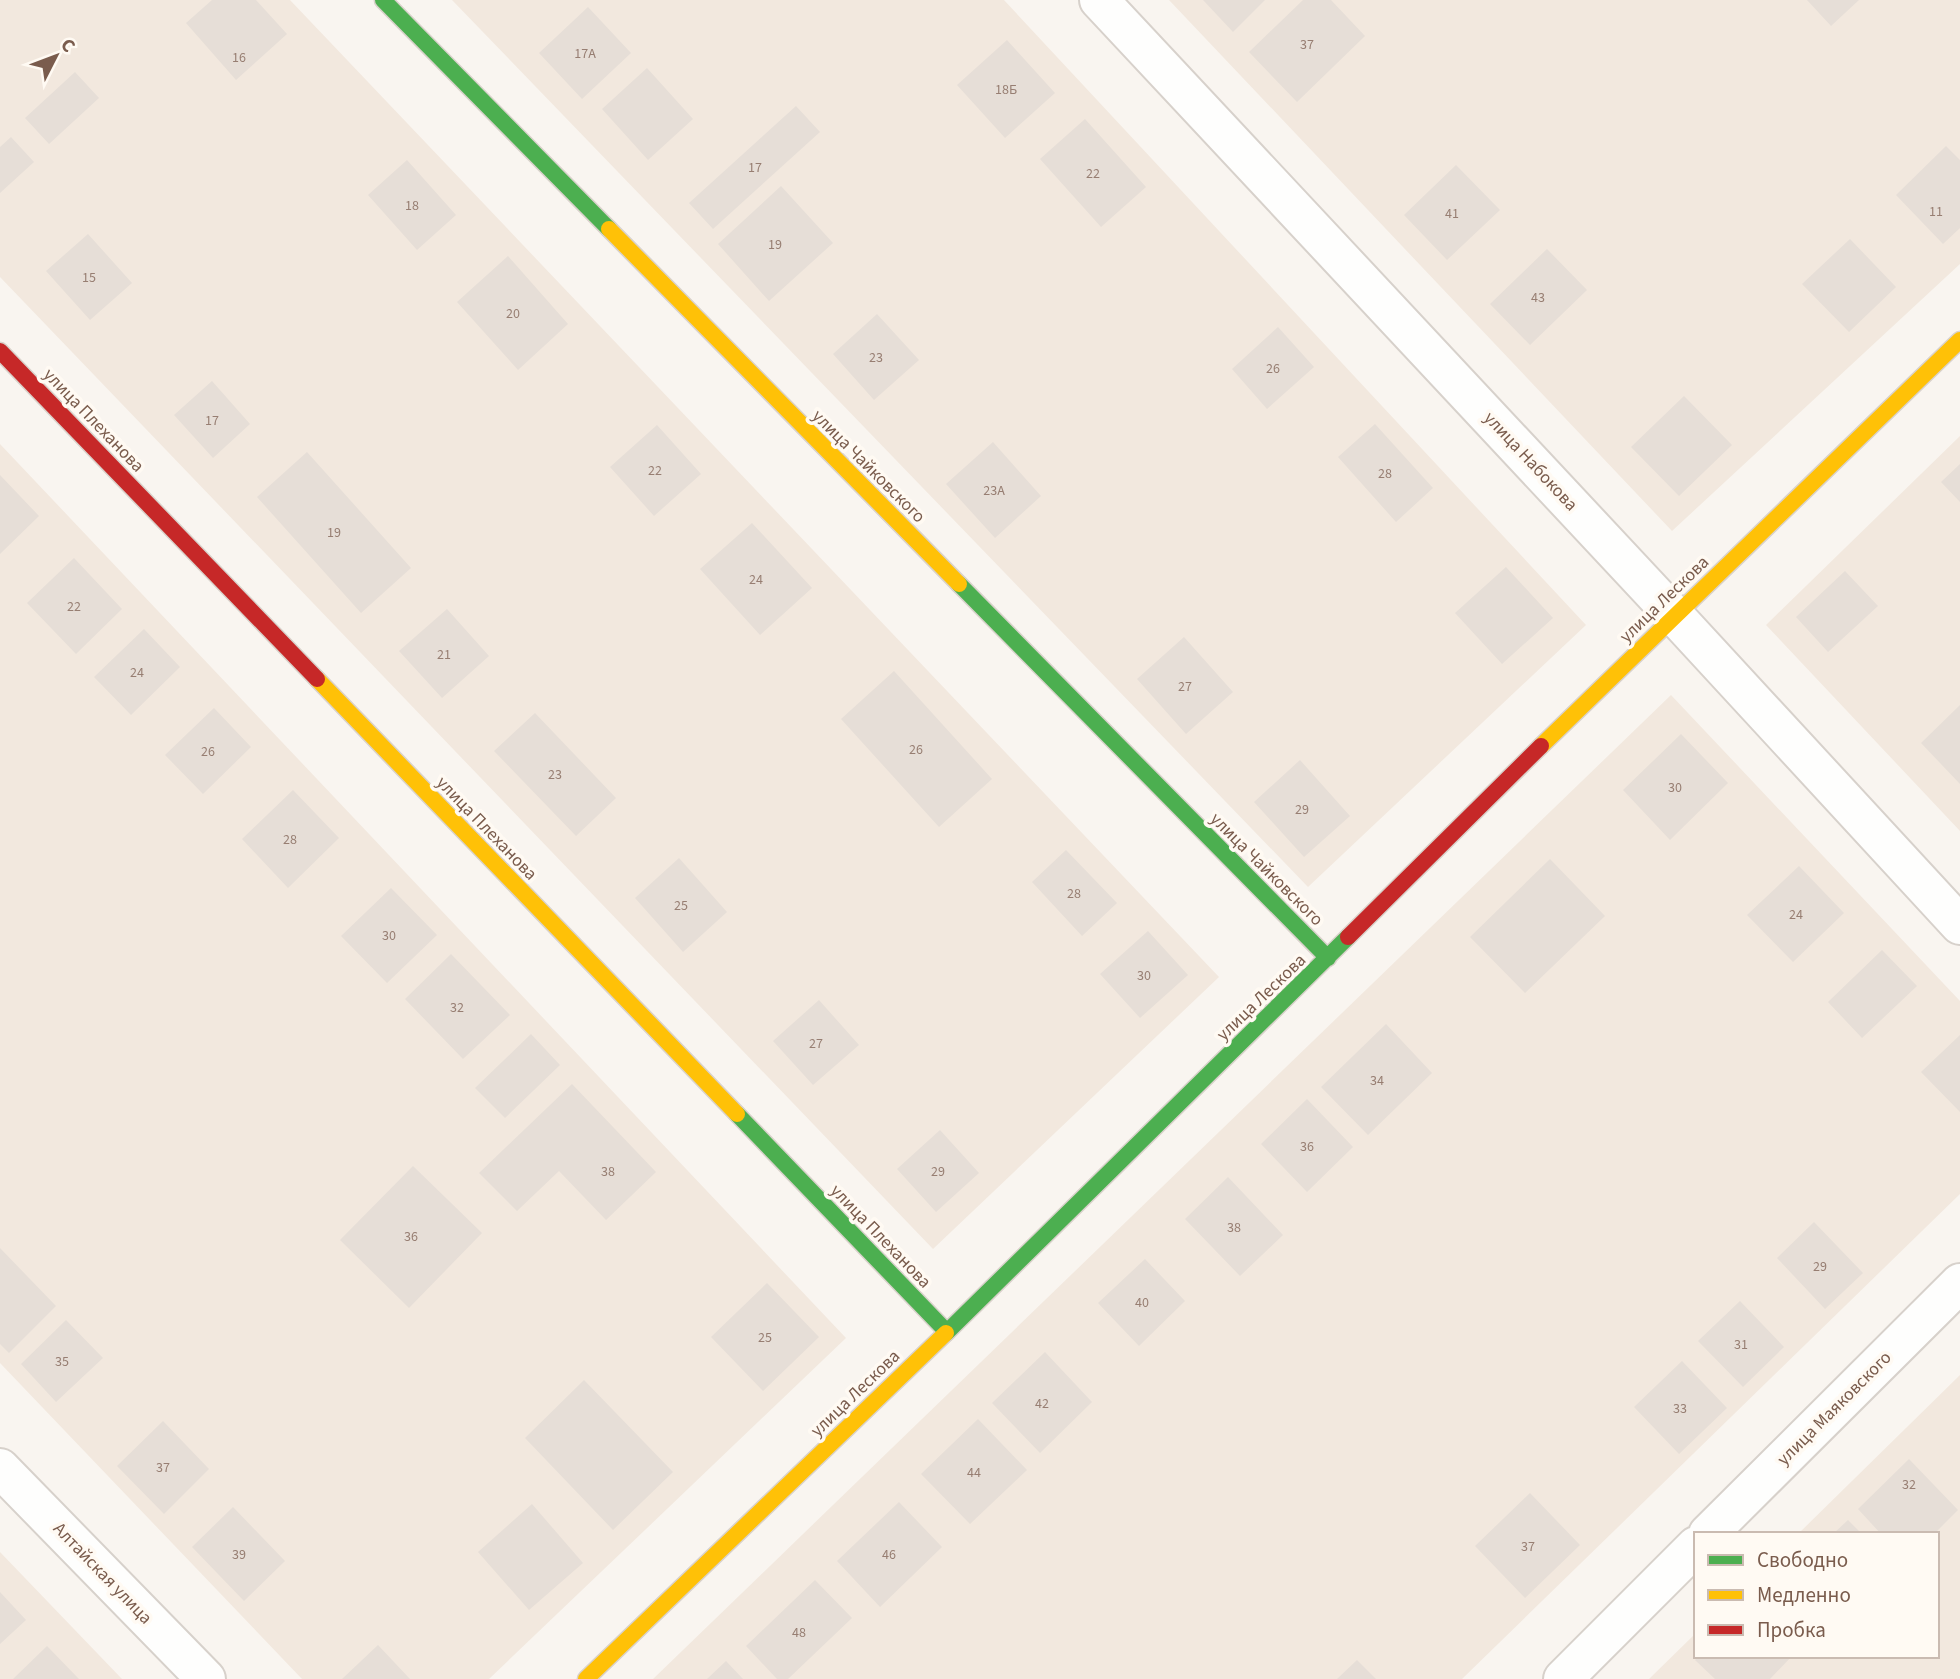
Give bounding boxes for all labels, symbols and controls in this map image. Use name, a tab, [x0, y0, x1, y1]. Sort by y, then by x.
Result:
north arrow	[21, 21, 91, 91]
text: С	[54, 32, 81, 59]
house number: 37	[1300, 35, 1314, 55]
house number: 17А	[574, 44, 596, 64]
house number: 16	[232, 48, 246, 68]
house number: 18Б	[995, 80, 1017, 100]
house number: 17	[748, 158, 762, 178]
house number: 22	[1086, 164, 1100, 184]
house number: 18	[405, 196, 419, 216]
house number: 11	[1929, 202, 1943, 222]
house number: 41	[1445, 204, 1459, 224]
house number: 19	[768, 235, 782, 255]
house number: 15	[82, 268, 96, 288]
house number: 43	[1531, 288, 1545, 308]
house number: 20	[506, 304, 520, 324]
house number: 23	[869, 348, 883, 368]
house number: 26	[1266, 359, 1280, 379]
street label: улица Плеханова	[37, 363, 150, 478]
street label: улица Чайковского	[806, 404, 931, 529]
street label: улица Набокова	[1478, 406, 1583, 517]
house number: 17	[205, 411, 219, 431]
house number: 22	[648, 461, 662, 481]
house number: 28	[1378, 464, 1392, 484]
house number: 23А	[983, 481, 1005, 501]
house number: 19	[327, 523, 341, 543]
street label: улица Лескова	[1614, 550, 1715, 649]
house number: 24	[749, 570, 763, 590]
house number: 22	[67, 597, 81, 617]
house number: 21	[437, 645, 451, 665]
house number: 24	[130, 663, 144, 683]
house number: 27	[1178, 677, 1192, 697]
house number: 26	[909, 740, 923, 760]
house number: 26	[201, 742, 215, 762]
house number: 23	[548, 765, 562, 785]
street label: улица Плеханова	[430, 771, 543, 886]
house number: 30	[1668, 778, 1682, 798]
house number: 29	[1295, 800, 1309, 820]
street label: улица Чайковского	[1204, 807, 1329, 932]
house number: 28	[283, 830, 297, 850]
house number: 28	[1067, 884, 1081, 904]
house number: 25	[674, 896, 688, 916]
house number: 24	[1789, 905, 1803, 925]
house number: 30	[382, 926, 396, 946]
street label: улица Лескова	[1211, 948, 1312, 1047]
house number: 30	[1137, 966, 1151, 986]
house number: 32	[450, 998, 464, 1018]
house number: 27	[809, 1034, 823, 1054]
house number: 34	[1370, 1071, 1384, 1091]
house number: 36	[1300, 1137, 1314, 1157]
house number: 38	[601, 1162, 615, 1182]
house number: 29	[931, 1162, 945, 1182]
street label: улица Плеханова	[824, 1179, 937, 1294]
house number: 38	[1227, 1218, 1241, 1238]
house number: 36	[404, 1227, 418, 1247]
house number: 29	[1813, 1257, 1827, 1277]
house number: 40	[1135, 1293, 1149, 1313]
house number: 25	[758, 1328, 772, 1348]
house number: 31	[1734, 1335, 1748, 1355]
street label: улица Лескова	[805, 1344, 906, 1443]
street label: улица Маяковского	[1772, 1346, 1897, 1471]
house number: 35	[55, 1352, 69, 1372]
house number: 42	[1035, 1394, 1049, 1414]
house number: 33	[1673, 1399, 1687, 1419]
house number: 37	[156, 1458, 170, 1478]
house number: 44	[967, 1463, 981, 1483]
house number: 32	[1902, 1475, 1916, 1495]
street label: Алтайская улица	[47, 1517, 158, 1630]
legend	[1694, 1532, 1939, 1658]
house number: 37	[1521, 1537, 1535, 1557]
house number: 39	[232, 1545, 246, 1565]
house number: 46	[882, 1545, 896, 1565]
text: Свободно	[1757, 1545, 1848, 1575]
text: Медленно	[1757, 1580, 1851, 1610]
text: Пробка	[1757, 1615, 1826, 1645]
house number: 48	[792, 1623, 806, 1643]

